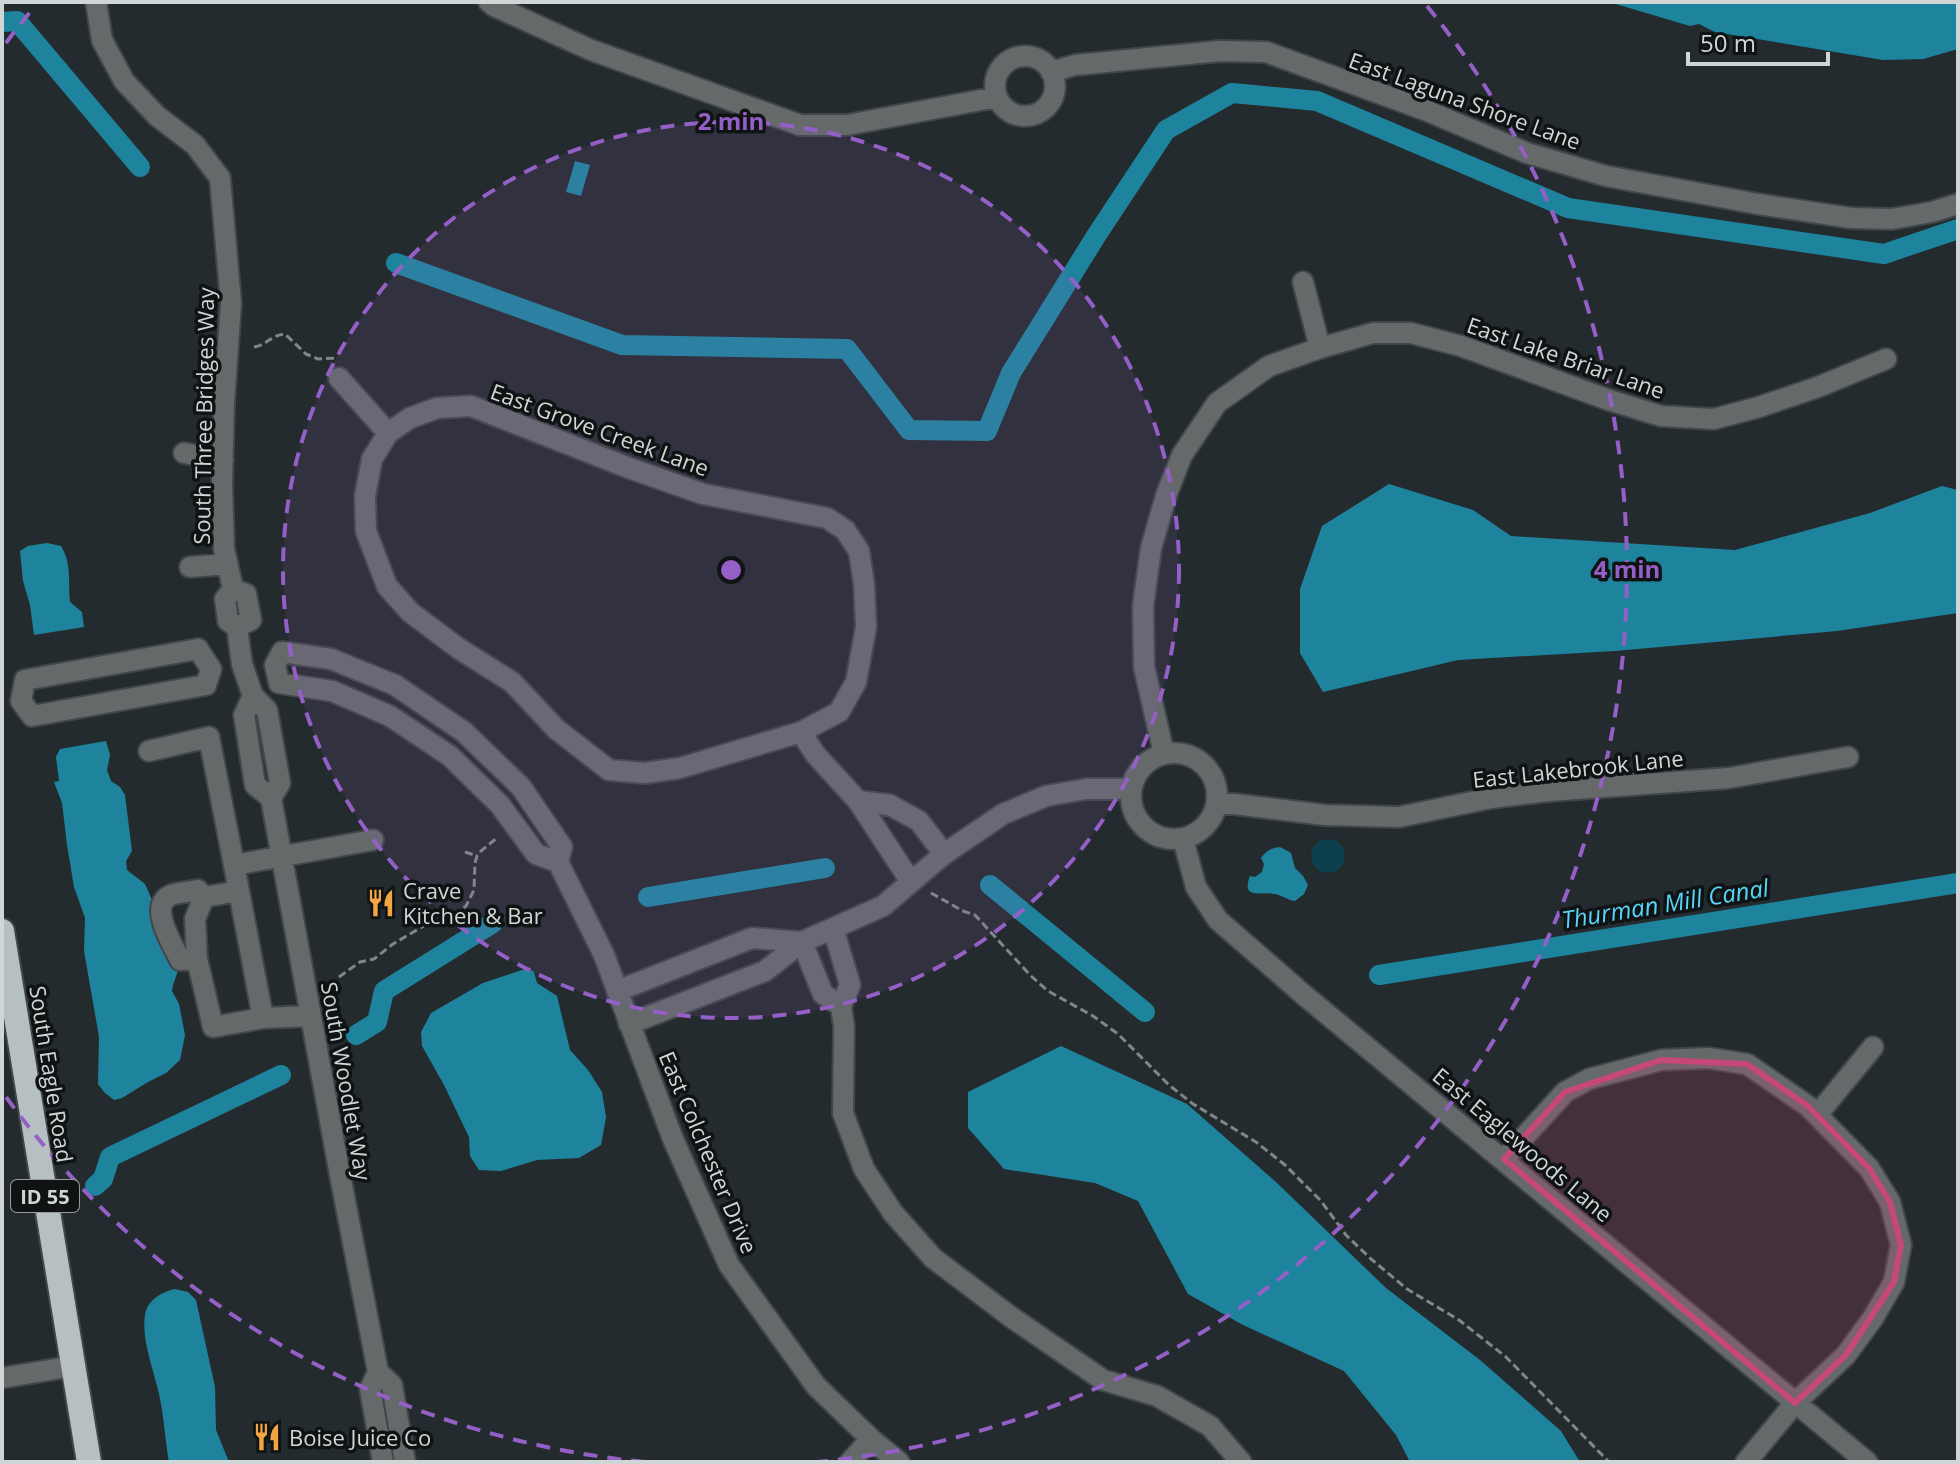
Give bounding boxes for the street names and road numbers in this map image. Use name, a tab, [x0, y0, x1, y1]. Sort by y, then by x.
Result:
street label: East Laguna Shore Lane	[1345, 44, 1585, 156]
street label: South Three Bridges Way	[186, 286, 220, 545]
street label: East Lake Briar Lane	[1463, 309, 1669, 405]
street label: East Grove Creek Lane	[487, 376, 713, 482]
street label: East Lakebrook Lane	[1471, 742, 1685, 794]
street label: South Woodlet Way	[315, 979, 379, 1184]
street label: South Eagle Road	[23, 984, 81, 1164]
street label: East Colchester Drive	[653, 1046, 765, 1258]
street label: East Eaglewoods Lane	[1427, 1060, 1619, 1228]
road number: ID 55	[11, 1180, 79, 1212]

